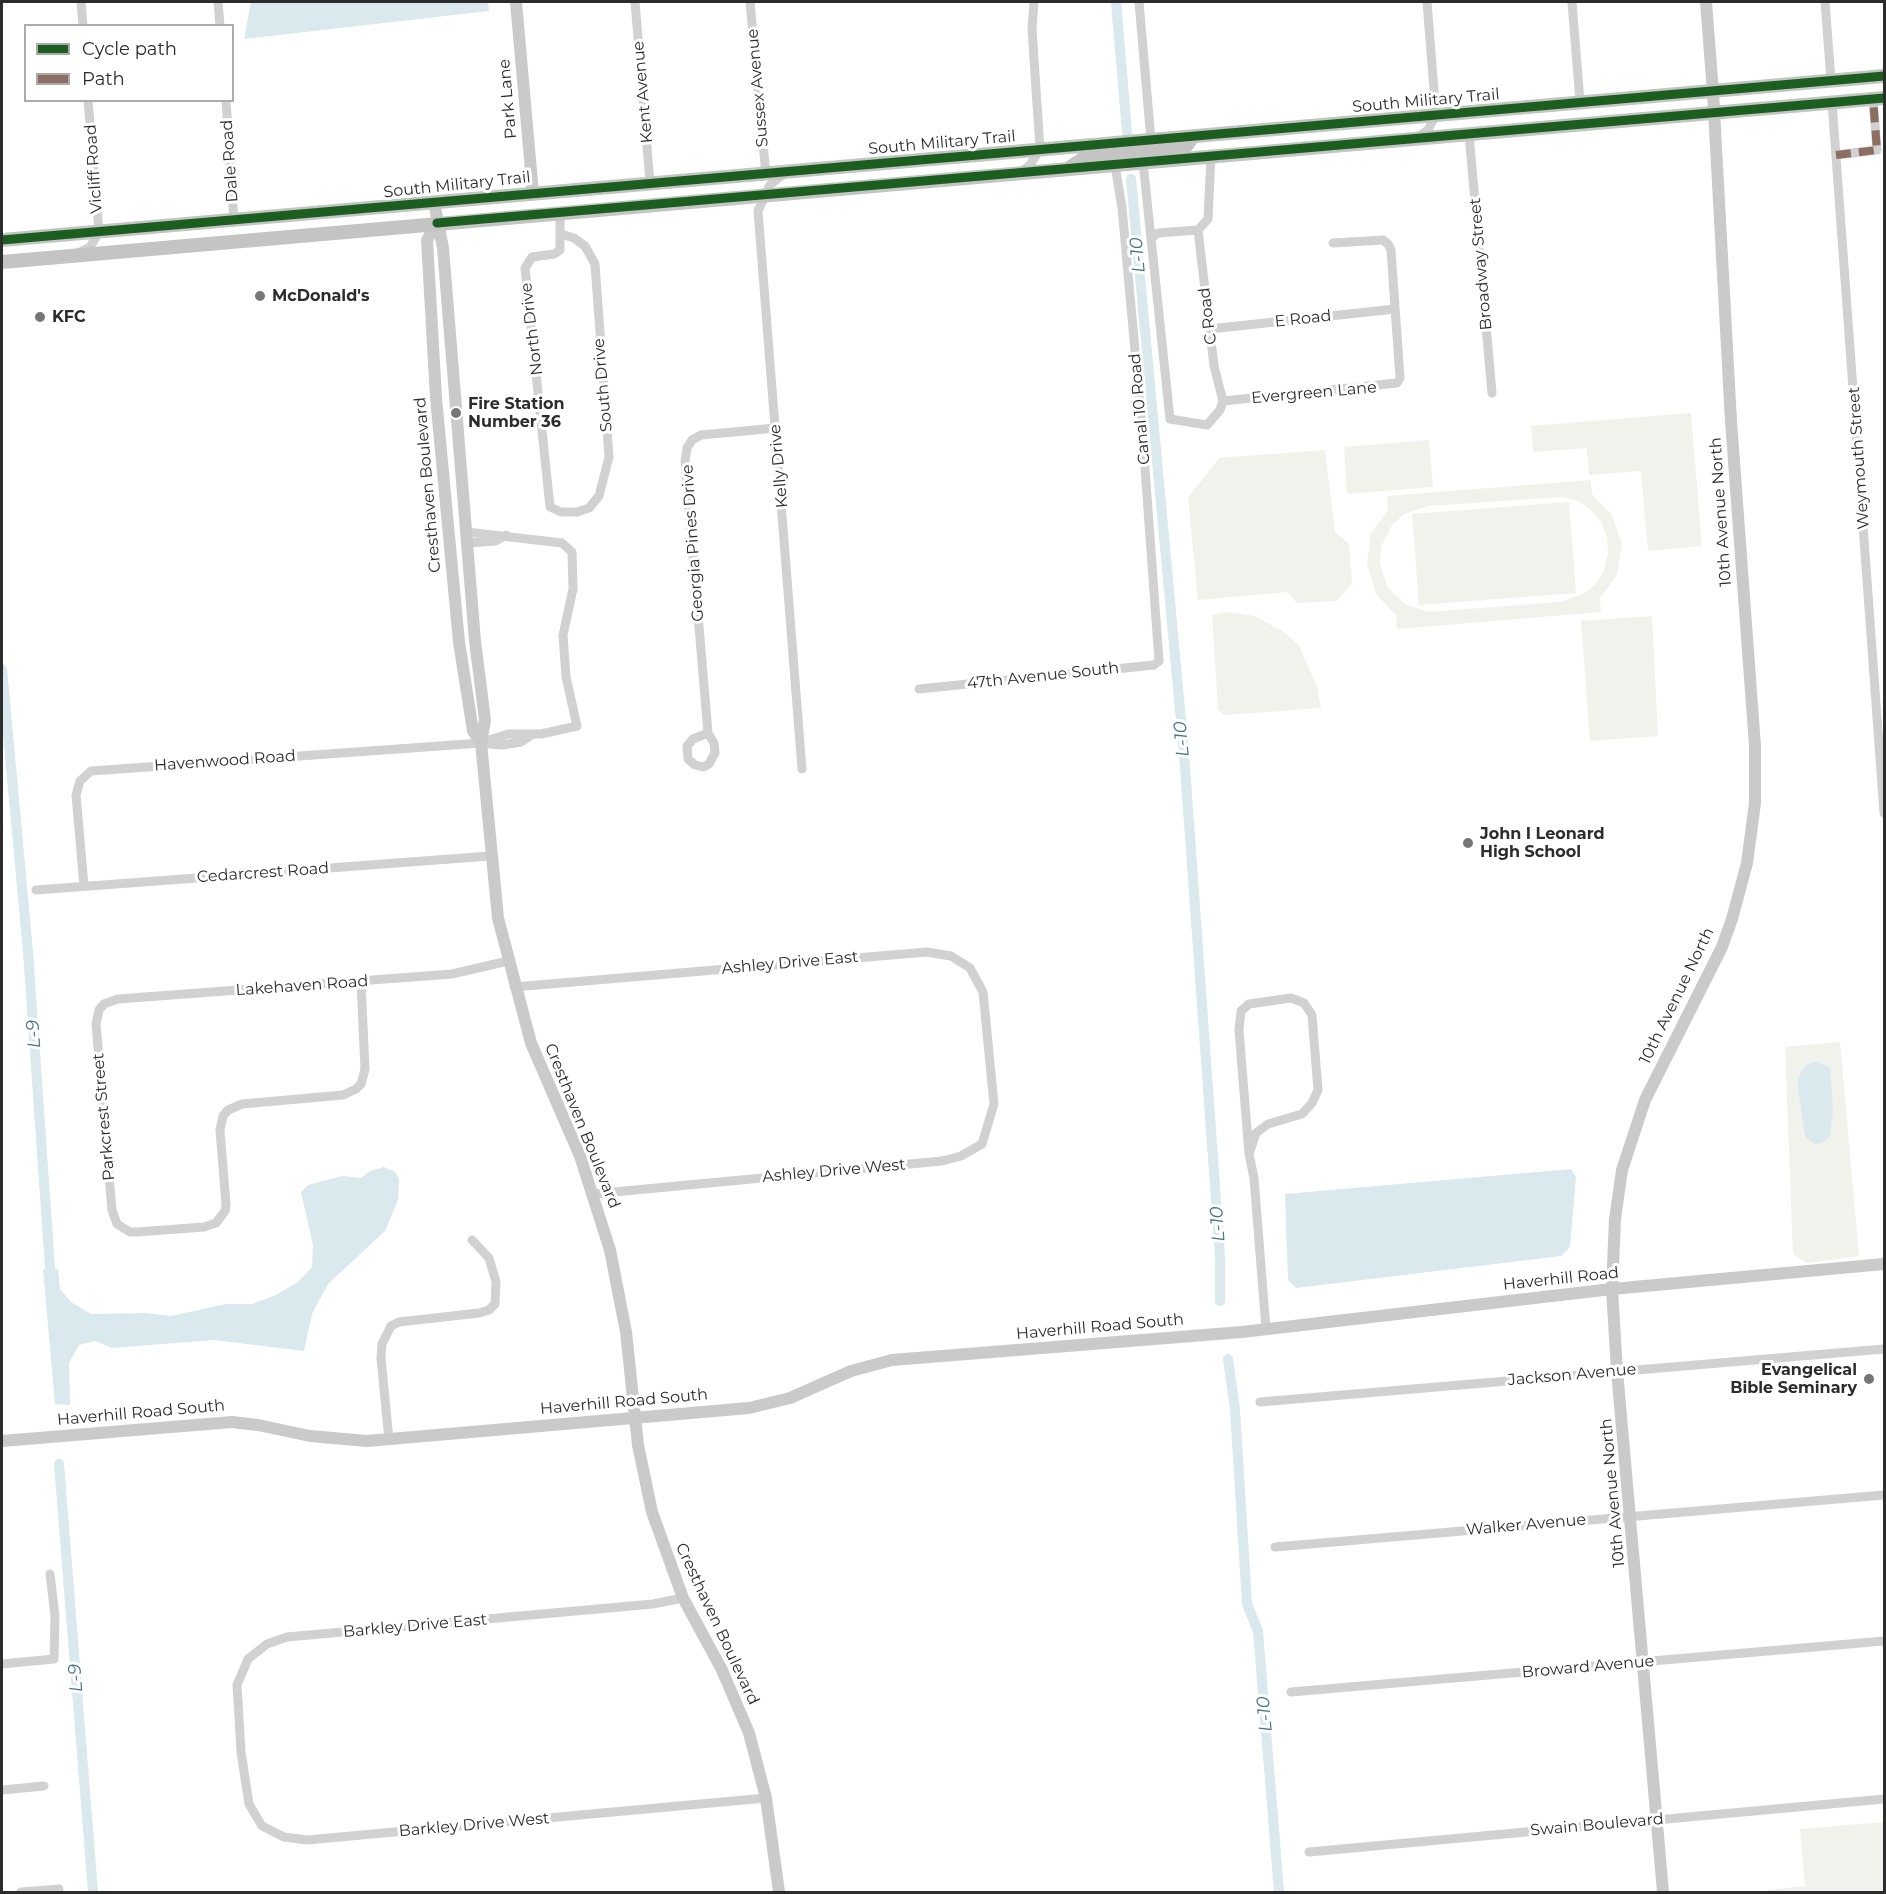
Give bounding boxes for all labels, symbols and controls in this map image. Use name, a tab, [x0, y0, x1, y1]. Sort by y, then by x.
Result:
legend	[24, 24, 234, 102]
street label: Sussex Avenue	[743, 28, 773, 148]
text: Cycle path	[82, 38, 177, 60]
street label: Kent Avenue	[629, 40, 657, 144]
street label: Park Lane	[495, 58, 521, 140]
text: Path	[82, 68, 125, 90]
street label: South Military Trail	[1352, 85, 1500, 117]
street label: Dale Road	[218, 119, 242, 203]
street label: Vicliff Road	[81, 124, 107, 214]
street label: South Military Trail	[868, 127, 1016, 159]
street label: South Military Trail	[383, 168, 531, 202]
street label: Broadway Street	[1466, 197, 1496, 331]
water label: L-10	[1126, 236, 1150, 274]
street label: North Drive	[517, 282, 547, 376]
place label: McDonald's	[272, 286, 369, 306]
street label: C Road	[1195, 286, 1221, 346]
marker: McDonald's	[253, 289, 267, 303]
street label: E Road	[1274, 306, 1332, 332]
place label: KFC	[52, 307, 86, 327]
marker: KFC	[33, 310, 47, 324]
street label: South Drive	[589, 337, 617, 433]
street label: Canal 10 Road	[1126, 352, 1154, 466]
street label: Evergreen Lane	[1251, 378, 1377, 408]
street label: Weymouth Street	[1844, 386, 1874, 530]
place label: Fire Station Number 36	[468, 394, 564, 432]
street label: Cresthaven Boulevard	[411, 396, 445, 574]
marker: Fire Station Number 36	[449, 406, 463, 420]
street label: Kelly Drive	[766, 423, 792, 509]
street label: 10th Avenue North	[1706, 437, 1736, 587]
street label: Georgia Pines Drive	[678, 464, 708, 622]
street label: 47th Avenue South	[966, 658, 1120, 694]
water label: L-10	[1170, 720, 1194, 758]
street label: Havenwood Road	[154, 746, 296, 776]
place label: John I Leonard High School	[1480, 824, 1604, 862]
marker: John I Leonard High School	[1461, 836, 1475, 850]
street label: Cedarcrest Road	[196, 859, 330, 887]
street label: 10th Avenue North	[1636, 925, 1718, 1067]
street label: Ashley Drive East	[721, 947, 859, 979]
street label: Lakehaven Road	[235, 972, 369, 1000]
water label: L-9	[22, 1019, 46, 1049]
street label: Cresthaven Boulevard	[540, 1041, 624, 1211]
street label: Parkcrest Street	[89, 1052, 119, 1182]
street label: Ashley Drive West	[762, 1155, 906, 1187]
water label: L-10	[1206, 1206, 1230, 1242]
street label: Haverhill Road	[1502, 1263, 1620, 1295]
street label: Haverhill Road South	[1015, 1310, 1185, 1344]
street label: Jackson Avenue	[1507, 1360, 1637, 1390]
place label: Evangelical Bible Seminary	[1730, 1360, 1857, 1398]
marker: Evangelical Bible Seminary	[1862, 1372, 1876, 1386]
street label: Haverhill Road South	[539, 1385, 709, 1419]
street label: Haverhill Road South	[56, 1396, 226, 1430]
street label: 10th Avenue North	[1597, 1418, 1629, 1568]
street label: Walker Avenue	[1465, 1510, 1587, 1540]
street label: Cresthaven Boulevard	[671, 1540, 763, 1708]
street label: Barkley Drive East	[342, 1610, 488, 1642]
street label: Broward Avenue	[1521, 1652, 1655, 1682]
water label: L-9	[64, 1663, 88, 1693]
water label: L-10	[1253, 1695, 1277, 1733]
street label: Barkley Drive West	[398, 1809, 550, 1841]
street label: Swain Boulevard	[1530, 1810, 1664, 1840]

